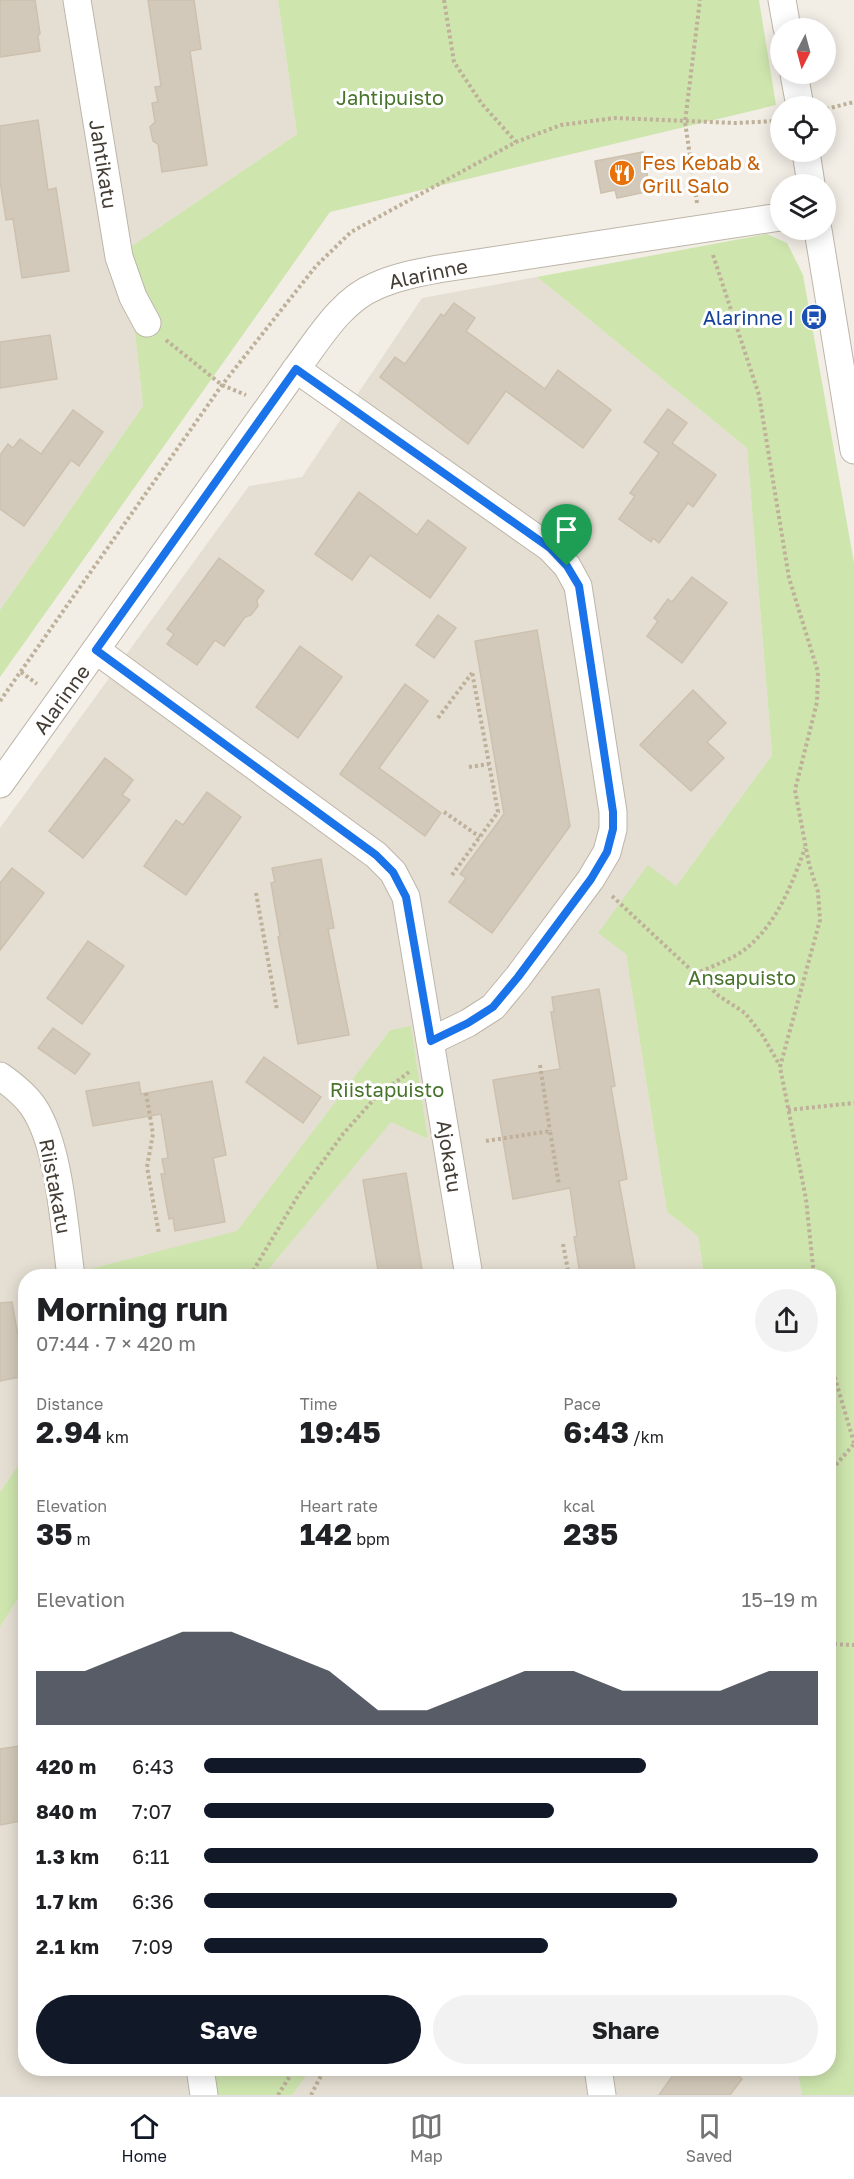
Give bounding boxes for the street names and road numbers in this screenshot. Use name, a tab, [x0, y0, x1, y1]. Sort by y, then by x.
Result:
street label: Jahtikatu	[85, 118, 123, 210]
street label: Alarinne	[386, 253, 470, 293]
street label: Alarinne	[28, 660, 94, 738]
street label: Ajokatu	[432, 1118, 468, 1194]
street label: Riistakatu	[35, 1136, 77, 1236]

